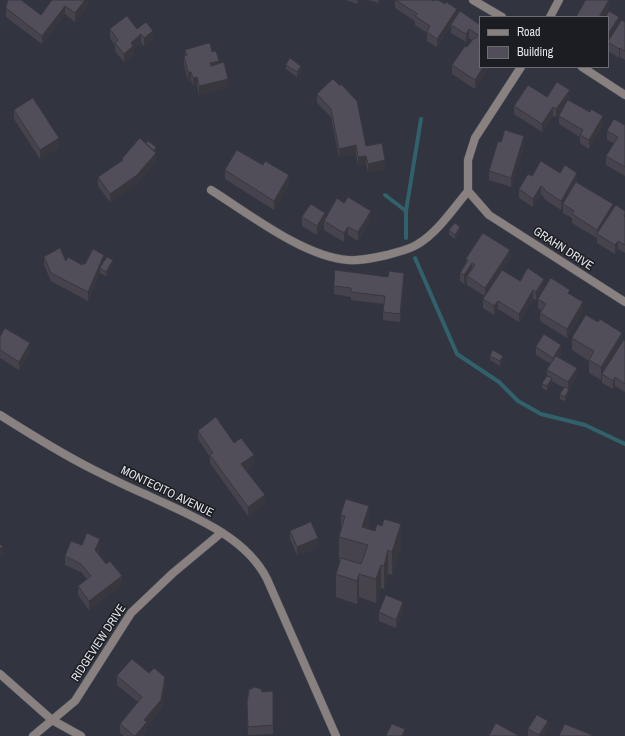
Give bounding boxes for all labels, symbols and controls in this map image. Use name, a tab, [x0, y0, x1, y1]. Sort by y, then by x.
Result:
legend	[479, 16, 609, 68]
text: Road	[517, 24, 541, 40]
text: Building	[517, 44, 553, 60]
street label: GRAHN DRIVE	[530, 224, 596, 274]
street label: MONTECITO AVENUE	[118, 463, 216, 521]
street label: RIDGEVIEW DRIVE	[69, 602, 129, 684]

